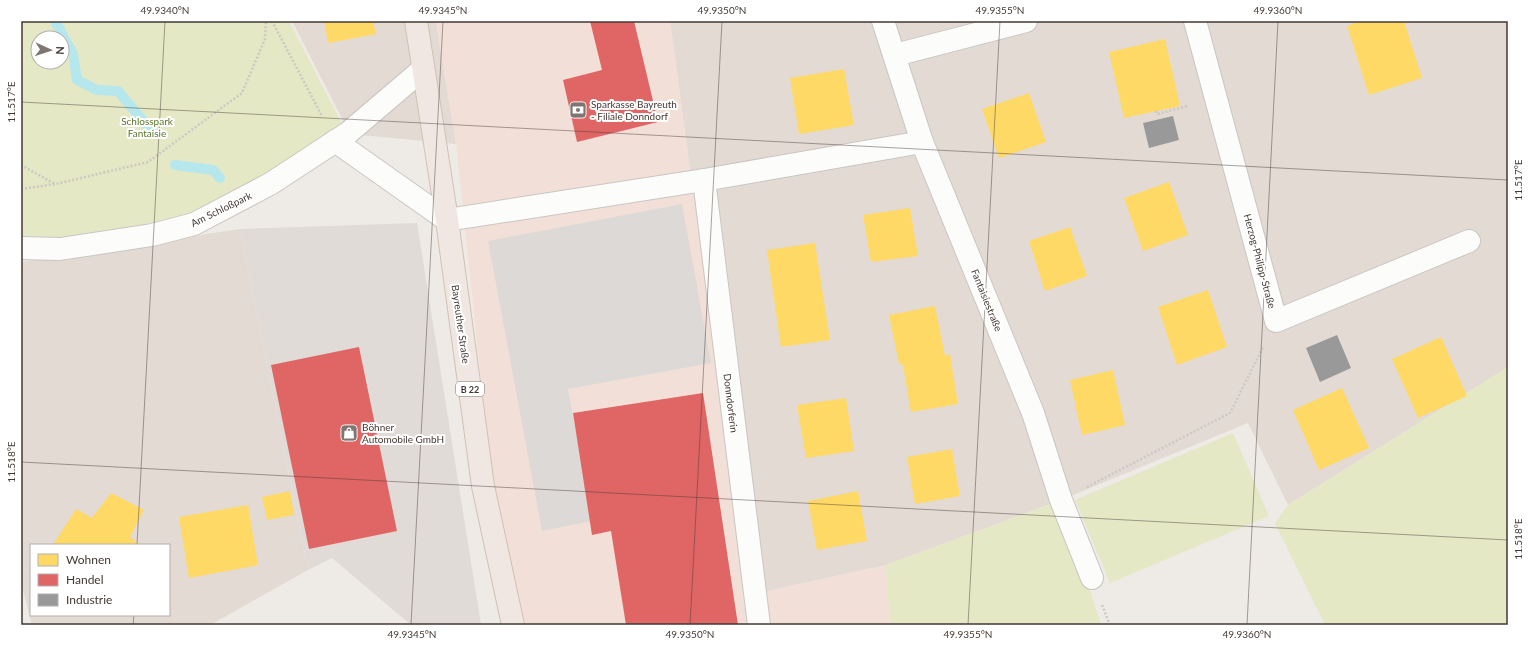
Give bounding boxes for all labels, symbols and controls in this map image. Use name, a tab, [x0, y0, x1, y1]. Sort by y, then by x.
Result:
text: 49.9340°N	[141, 4, 189, 16]
text: 49.9345°N	[419, 4, 467, 16]
text: 49.9350°N	[698, 4, 746, 16]
text: 49.9355°N	[976, 4, 1024, 16]
text: 49.9360°N	[1254, 4, 1302, 16]
north arrow	[30, 30, 70, 70]
text: N	[54, 46, 67, 55]
text: 11.517°E	[5, 81, 17, 123]
place label: Sparkasse Bayreuth - Filiale Donndorf	[591, 98, 677, 122]
bank icon: Sparkasse Bayreuth - Filiale Donndorf	[568, 100, 588, 120]
park label: Schlosspark Fantaisie	[121, 115, 174, 139]
text: 11.517°E	[1512, 159, 1524, 201]
street label: Am Schloßpark	[189, 189, 254, 229]
street label: Herzog-Philipp-Straße	[1242, 212, 1278, 310]
street label: Fantaisiestraße	[969, 267, 1005, 333]
street label: Bayreuther Straße	[450, 284, 472, 364]
street label: Donndorferin	[721, 373, 741, 433]
road number: B 22	[456, 382, 484, 396]
place label: Böhner Automobile GmbH	[362, 421, 444, 445]
shop icon: Böhner Automobile GmbH	[339, 423, 359, 443]
text: 11.518°E	[5, 441, 17, 483]
text: 11.518°E	[1512, 518, 1524, 560]
legend	[30, 544, 170, 616]
text: Wohnen	[66, 552, 111, 567]
text: Handel	[66, 572, 104, 587]
text: Industrie	[66, 592, 112, 607]
text: 49.9345°N	[388, 628, 436, 640]
text: 49.9350°N	[666, 628, 714, 640]
text: 49.9355°N	[944, 628, 992, 640]
text: 49.9360°N	[1223, 628, 1271, 640]

